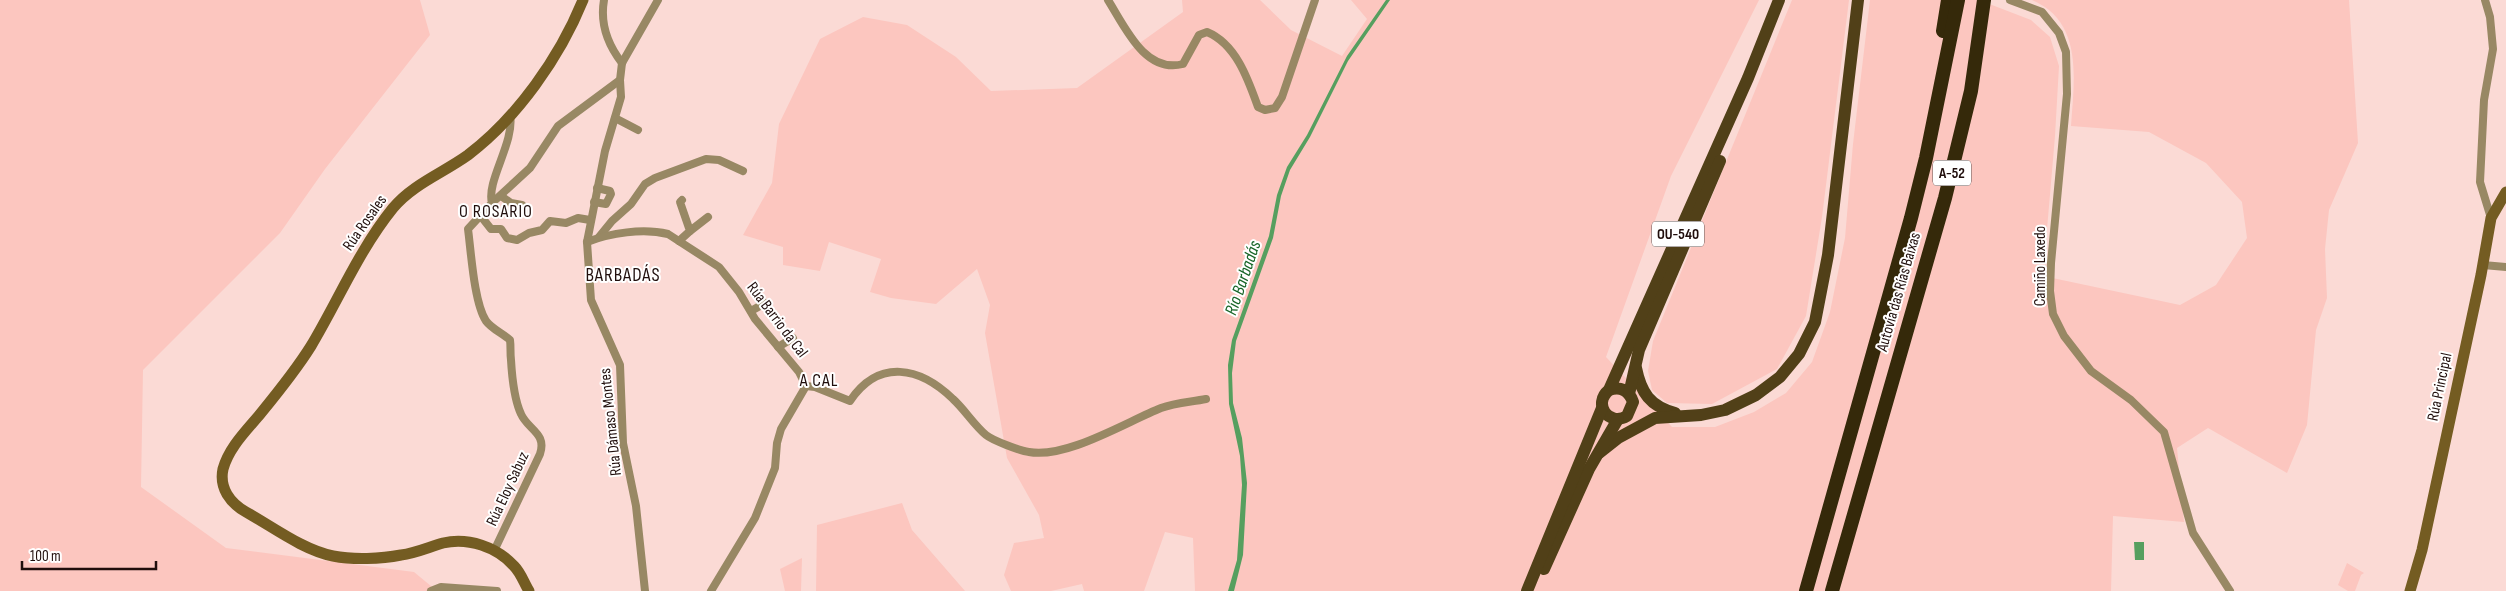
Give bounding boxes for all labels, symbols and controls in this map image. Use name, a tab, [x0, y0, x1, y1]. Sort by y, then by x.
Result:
road number: A-52	[1933, 160, 1971, 186]
street label: Rúa Rosales	[339, 191, 391, 255]
district label: O ROSARIO	[459, 201, 533, 222]
road number: OU-540	[1652, 222, 1704, 246]
street label: Camiño Laxedo	[2031, 226, 2050, 306]
street label: Autovía das Rías Baixas	[1873, 230, 1925, 355]
water label: Río Barbadás	[1220, 237, 1266, 318]
district label: BARBADÁS	[585, 264, 661, 287]
street label: Rúa Barrio da Cal	[742, 279, 812, 361]
street label: Rúa Principal	[2424, 351, 2456, 423]
street label: Rúa Dámaso Montes	[596, 367, 626, 477]
district label: A CAL	[799, 370, 838, 391]
street label: Rúa Eloy Sabuz	[483, 449, 534, 529]
scale bar	[22, 538, 156, 570]
text: 100 m	[30, 547, 61, 566]

